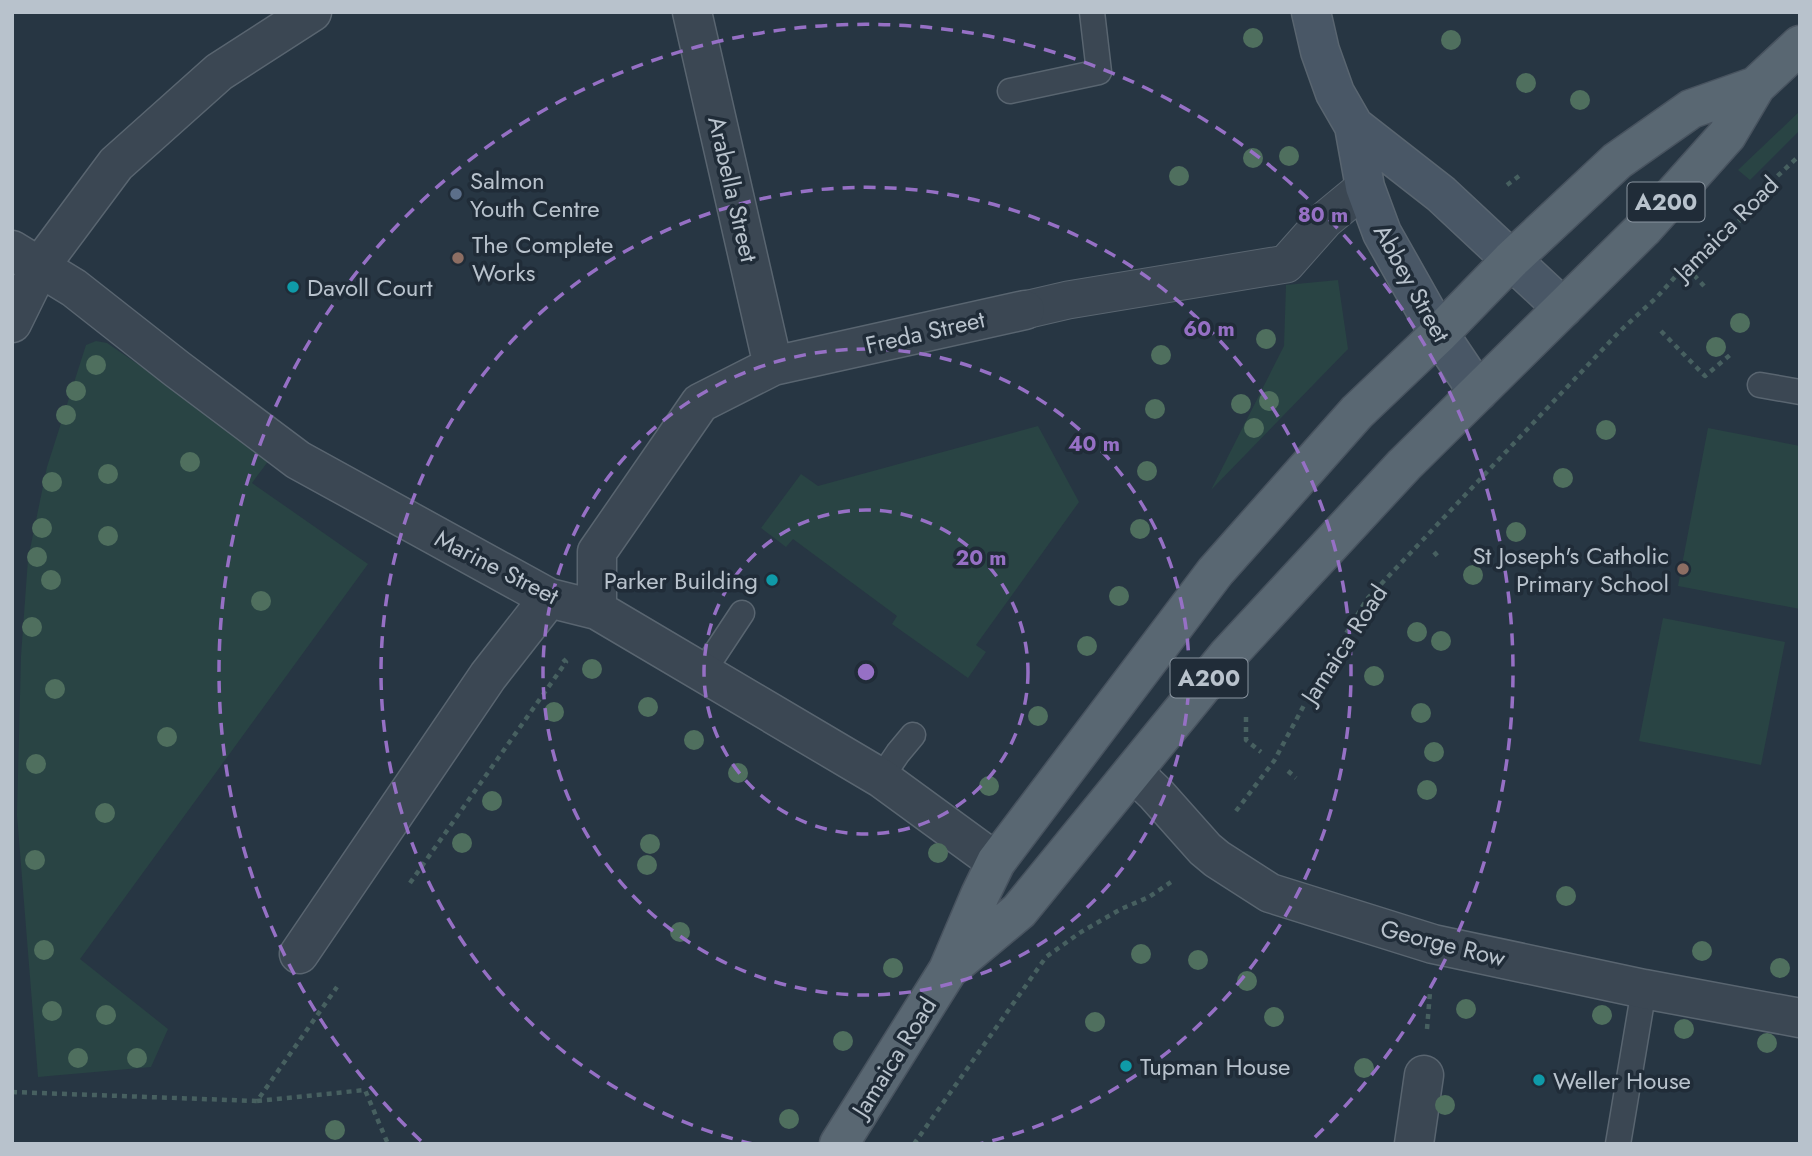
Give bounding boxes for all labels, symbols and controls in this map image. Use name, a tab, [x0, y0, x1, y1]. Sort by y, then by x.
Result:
street label: Arabella Street	[699, 113, 767, 266]
place label: Salmon Youth Centre	[470, 163, 600, 226]
street label: Jamaica Road	[1663, 168, 1786, 291]
road number: A200	[1628, 182, 1704, 222]
marker: Salmon Youth Centre	[448, 186, 464, 202]
text: 80 m	[1298, 200, 1348, 230]
street label: Abbey Street	[1365, 218, 1459, 349]
place label: The Complete Works	[472, 227, 613, 290]
marker: The Complete Works	[450, 250, 466, 266]
place label: Davoll Court	[307, 270, 433, 305]
marker: Davoll Court	[285, 279, 301, 295]
street label: Freda Street	[862, 301, 988, 363]
text: 60 m	[1183, 314, 1235, 344]
text: 40 m	[1068, 429, 1120, 459]
street label: Marine Street	[429, 521, 565, 613]
place label: St Joseph's Catholic Primary School	[1472, 538, 1669, 601]
text: 20 m	[955, 543, 1007, 573]
marker: St Joseph's Catholic Primary School	[1675, 561, 1691, 577]
place label: Parker Building	[604, 563, 758, 598]
marker: Parker Building	[764, 572, 780, 588]
street label: Jamaica Road	[1291, 578, 1396, 713]
road number: A200	[1170, 658, 1248, 698]
centre of rings	[854, 660, 878, 684]
street label: George Row	[1377, 911, 1510, 976]
street label: Jamaica Road	[842, 990, 945, 1126]
place label: Tupman House	[1140, 1049, 1290, 1084]
marker: Tupman House	[1118, 1058, 1134, 1074]
place label: Weller House	[1553, 1063, 1691, 1098]
marker: Weller House	[1531, 1072, 1547, 1088]

